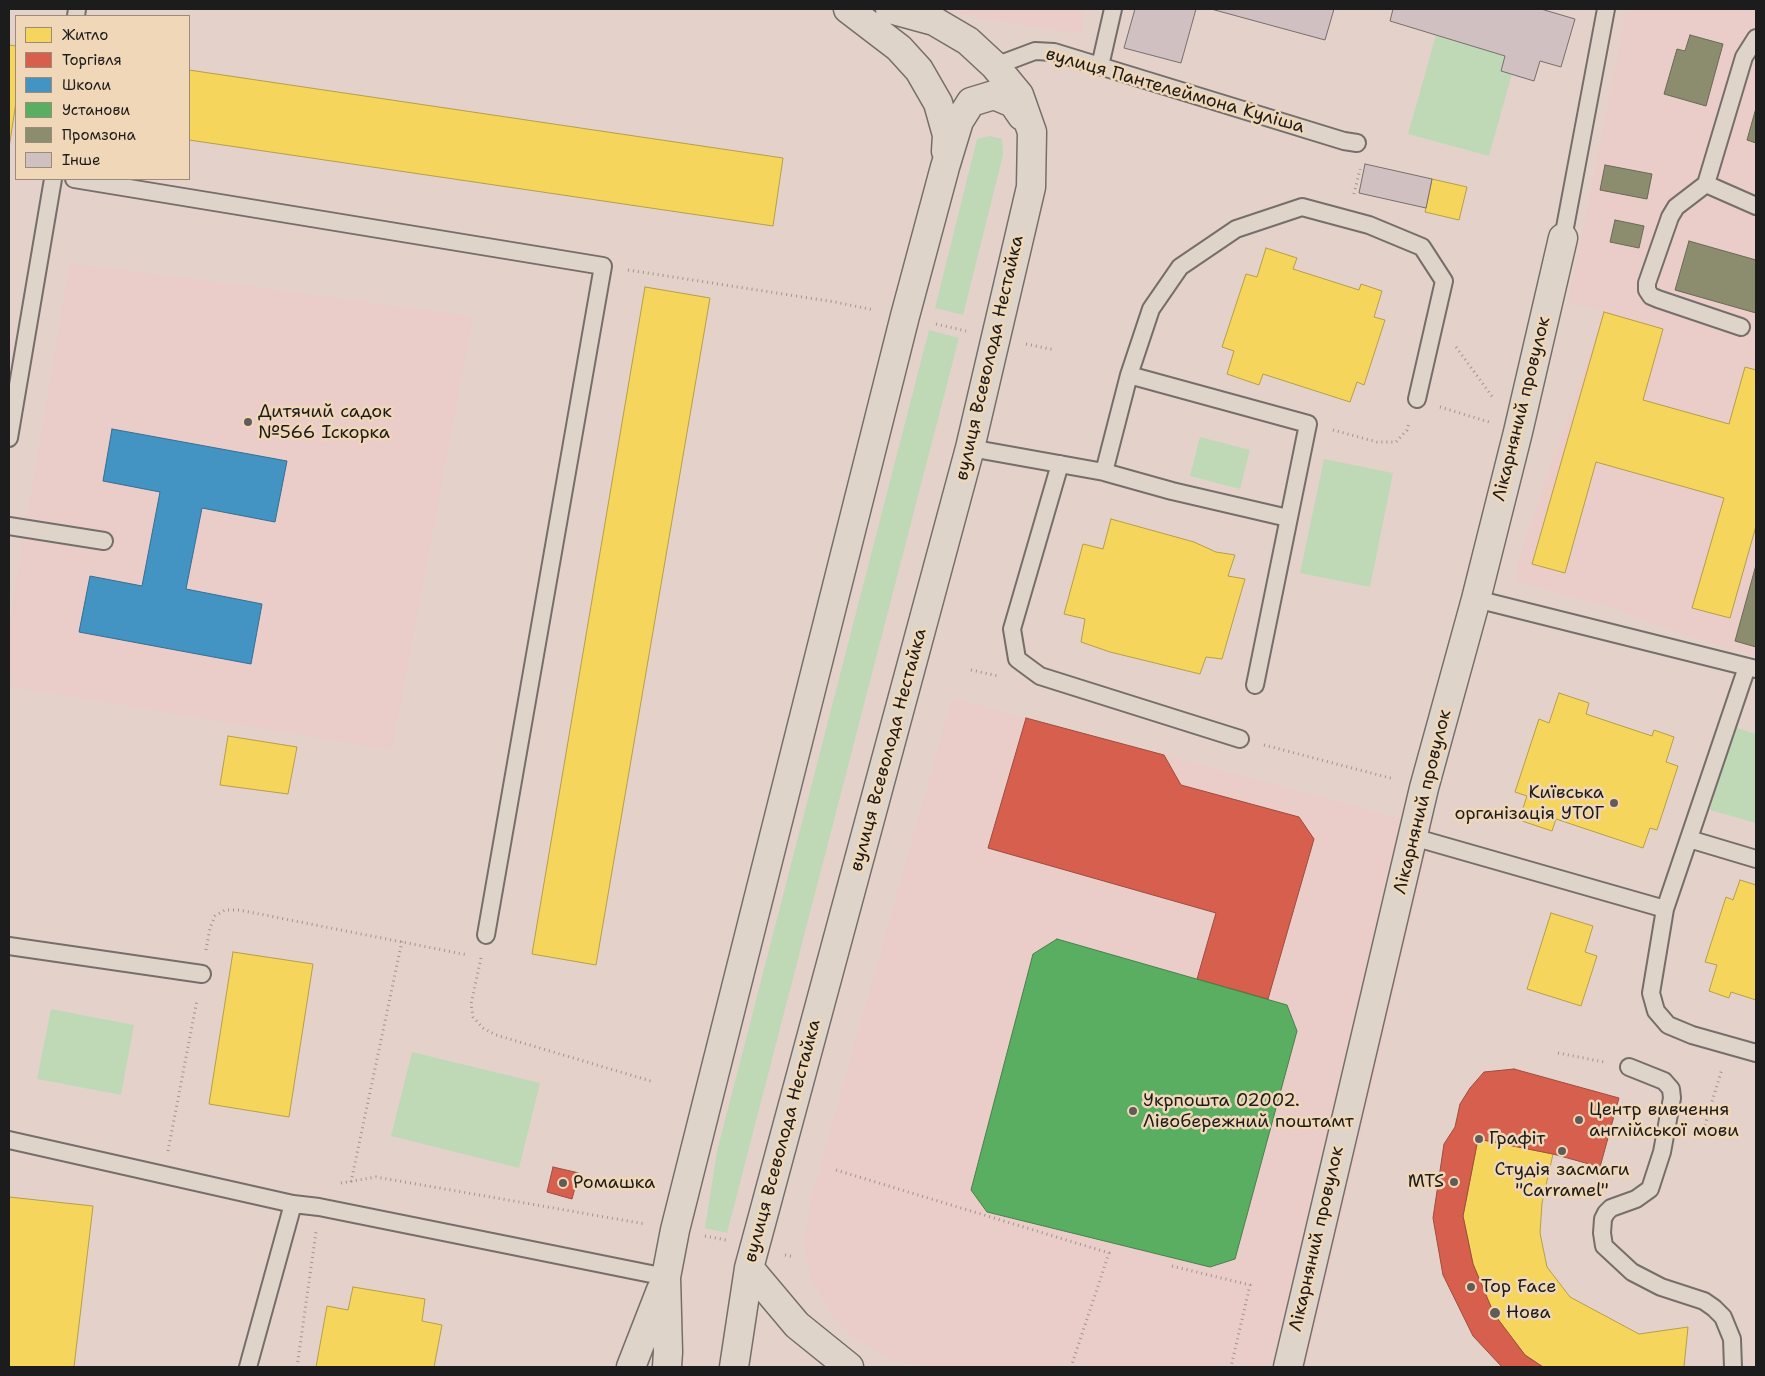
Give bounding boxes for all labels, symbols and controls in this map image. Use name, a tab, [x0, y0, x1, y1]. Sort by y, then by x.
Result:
legend	[15, 15, 190, 180]
text: Житло	[62, 25, 108, 45]
street label: вулиця Пантелеймона Куліша	[1043, 44, 1307, 138]
text: Торгівля	[62, 50, 122, 70]
text: Школи	[62, 75, 111, 95]
text: Установи	[62, 100, 130, 120]
text: Промзона	[62, 125, 136, 145]
text: Інше	[62, 150, 100, 170]
street label: вулиця Всеволода Нестайка	[951, 233, 1029, 483]
street label: Лікарняний провулок	[1489, 314, 1555, 504]
place label: Дитячий садок №566 Іскорка	[258, 401, 392, 444]
marker: Дитячий садок №566 Іскорка	[242, 416, 254, 428]
street label: вулиця Всеволода Нестайка	[846, 626, 932, 874]
street label: Лікарняний провулок	[1390, 707, 1456, 897]
place label: Київська організація УТОГ	[1454, 782, 1604, 824]
marker: Київська організація УТОГ	[1608, 797, 1620, 809]
street label: вулиця Всеволода Нестайка	[740, 1017, 826, 1265]
place label: Укрпошта 02002. Лівобережний поштамт	[1143, 1090, 1354, 1132]
place label: Центр вивчення англійської мови	[1589, 1099, 1739, 1142]
marker: Укрпошта 02002. Лівобережний поштамт	[1127, 1105, 1139, 1117]
marker: Центр вивчення англійської мови	[1573, 1114, 1585, 1126]
place label: Графіт	[1489, 1128, 1546, 1150]
marker: Графіт	[1473, 1133, 1485, 1145]
street label: Лікарняний провулок	[1285, 1144, 1349, 1334]
marker: Студія засмаги "Carramel"	[1556, 1145, 1568, 1157]
place label: Студія засмаги "Carramel"	[1494, 1159, 1630, 1202]
place label: MTS	[1408, 1171, 1444, 1193]
place label: Ромашка	[573, 1172, 655, 1194]
marker: MTS	[1448, 1176, 1460, 1188]
marker: Ромашка	[557, 1177, 569, 1189]
place label: Top Face	[1481, 1276, 1556, 1298]
marker: Top Face	[1465, 1281, 1477, 1293]
place label: Нова	[1506, 1302, 1551, 1324]
marker: Нова	[1488, 1306, 1502, 1320]

